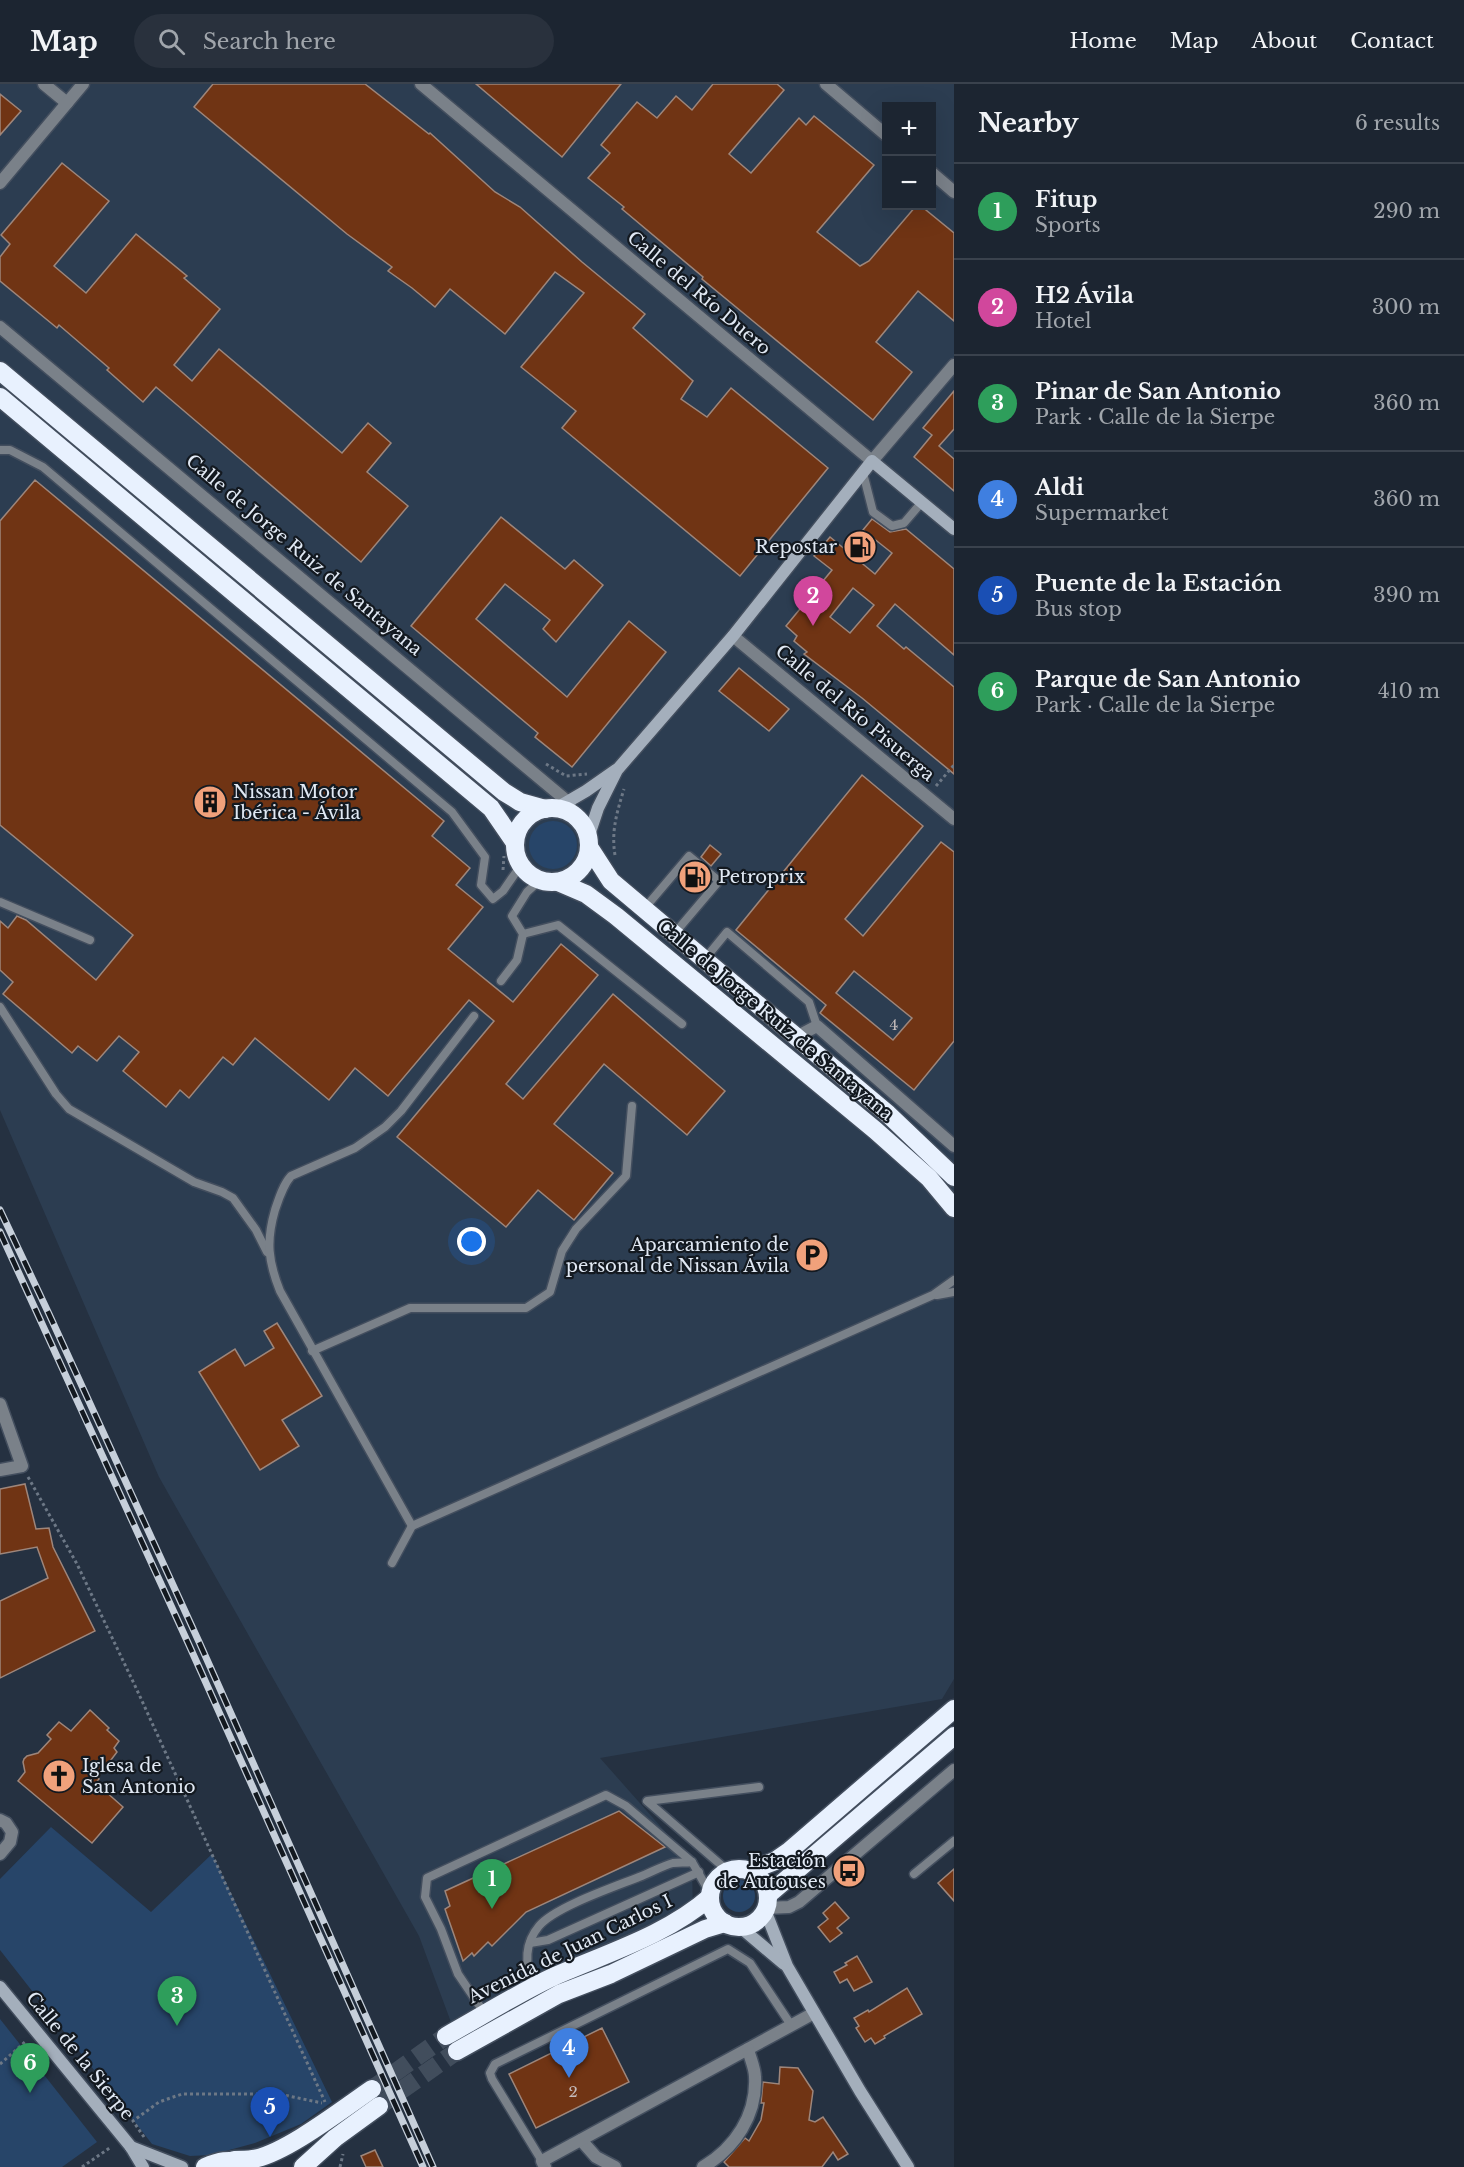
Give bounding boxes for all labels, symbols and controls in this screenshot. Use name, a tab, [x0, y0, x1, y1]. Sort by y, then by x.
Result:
search box	[134, 14, 554, 68]
text: Map	[30, 24, 98, 59]
icon: search	[155, 25, 188, 58]
text: Search here	[203, 28, 336, 55]
text: Home	[1070, 28, 1137, 54]
text: Map	[1170, 28, 1218, 54]
text: About	[1251, 28, 1317, 54]
text: Contact	[1350, 28, 1434, 54]
map controls	[882, 102, 936, 210]
button: +	[882, 102, 936, 156]
text: Nearby	[978, 107, 1079, 139]
text: 6 results	[1355, 111, 1440, 135]
button: −	[882, 156, 936, 210]
text: Fitup	[1035, 186, 1097, 213]
text: 1	[993, 199, 1002, 223]
text: 290 m	[1373, 199, 1440, 223]
text: Sports	[1035, 213, 1101, 237]
street label: Calle del Río Duero	[623, 226, 775, 360]
text: H2 Ávila	[1035, 282, 1134, 309]
text: 2	[991, 295, 1004, 319]
text: 300 m	[1372, 295, 1440, 319]
text: Hotel	[1035, 309, 1092, 333]
text: Pinar de San Antonio	[1035, 378, 1281, 405]
text: 3	[991, 391, 1004, 415]
text: 360 m	[1373, 391, 1440, 415]
text: Park · Calle de la Sierpe	[1035, 405, 1275, 429]
street label: Calle de Jorge Ruiz de Santayana	[181, 450, 427, 660]
text: Aldi	[1035, 474, 1084, 501]
text: 4	[991, 487, 1004, 511]
text: 360 m	[1373, 487, 1440, 511]
text: Supermarket	[1035, 501, 1169, 525]
fuel station icon: Repostar	[842, 529, 878, 565]
place label: Repostar	[755, 536, 837, 558]
text: Puente de la Estación	[1035, 570, 1282, 597]
pin: 2	[794, 576, 832, 626]
text: 5	[992, 583, 1003, 607]
text: 390 m	[1373, 583, 1440, 607]
text: Bus stop	[1035, 597, 1122, 621]
street label: Calle del Río Pisuerga	[771, 640, 939, 786]
text: Parque de San Antonio	[1035, 666, 1301, 693]
text: 6	[991, 679, 1004, 703]
text: 410 m	[1378, 679, 1440, 703]
text: Park · Calle de la Sierpe	[1035, 693, 1275, 717]
place label: Nissan Motor Ibérica - Ávila	[233, 781, 360, 824]
building icon: Nissan Motor Ibérica - Ávila	[192, 784, 228, 820]
fuel station icon: Petroprix	[677, 859, 713, 895]
place label: Petroprix	[718, 866, 805, 888]
street label: Calle de Jorge Ruiz de Santayana	[652, 915, 898, 1125]
house number: 4	[890, 1015, 898, 1034]
your location	[457, 1227, 486, 1256]
place label: Aparcamiento de personal de Nissan Ávila	[566, 1234, 789, 1277]
parking icon: Aparcamiento de personal de Nissan Ávila	[794, 1237, 830, 1273]
place label: Iglesa de San Antonio	[82, 1755, 196, 1798]
church icon: Iglesa de San Antonio	[41, 1758, 77, 1794]
place label: Estación de Autouses	[716, 1850, 826, 1893]
bus stop icon: Estación de Autouses	[831, 1853, 867, 1889]
pin: 1	[472, 1860, 512, 1909]
street label: Avenida de Juan Carlos I	[463, 1890, 676, 2009]
pin: 3	[158, 1976, 196, 2026]
street label: Calle de la Sierpe	[21, 1987, 139, 2125]
pin: 4	[550, 2028, 588, 2078]
pin: 6	[10, 2044, 50, 2093]
house number: 2	[568, 2082, 578, 2101]
pin: 5	[250, 2088, 290, 2137]

